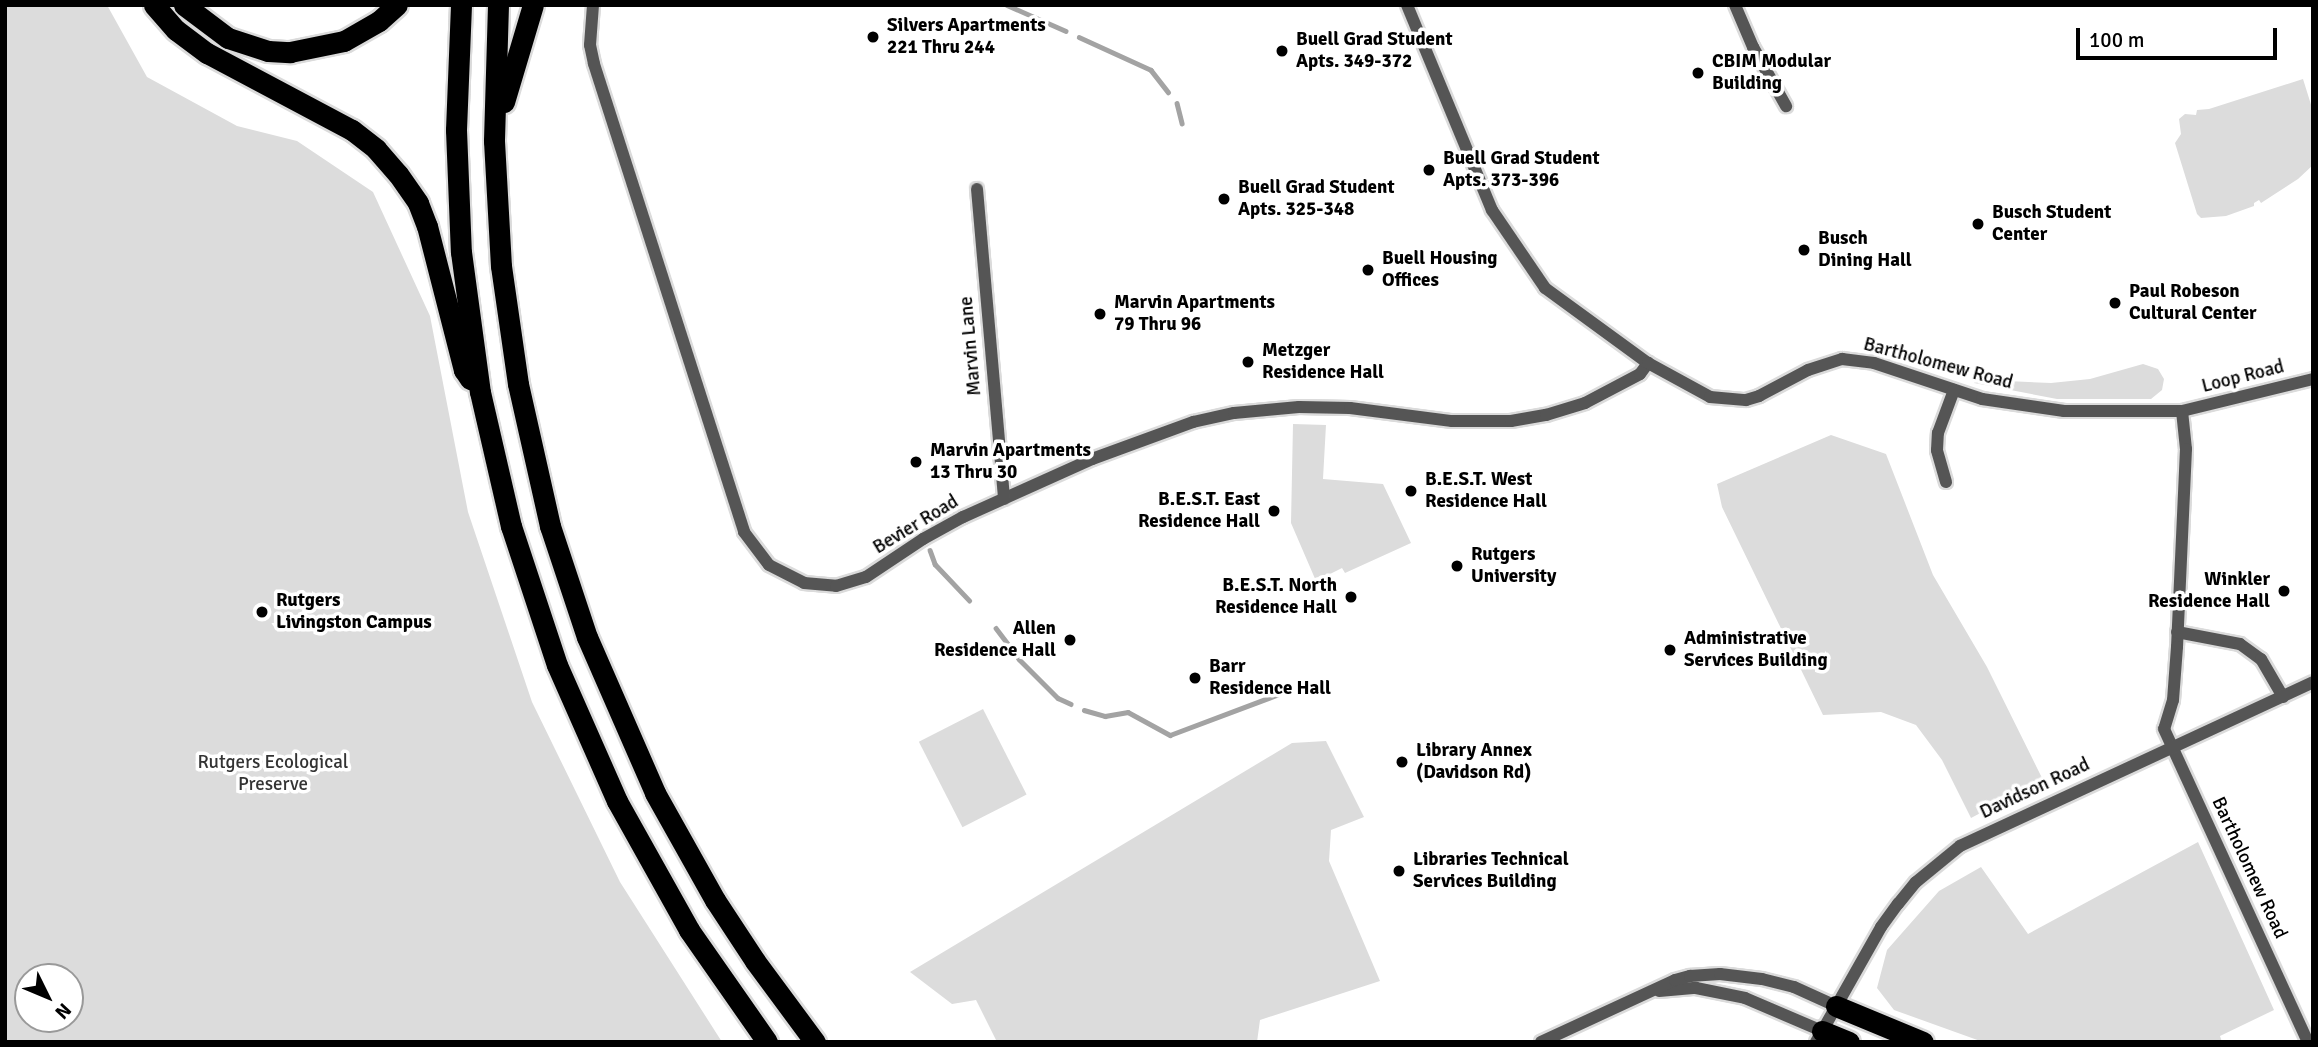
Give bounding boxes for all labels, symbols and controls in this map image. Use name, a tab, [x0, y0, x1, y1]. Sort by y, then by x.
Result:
scale bar	[2080, 14, 2281, 58]
place label: Silvers Apartments 221 Thru 244	[887, 15, 1046, 59]
text: 100 m	[2089, 27, 2144, 53]
marker: Silvers Apartments 221 Thru 244	[865, 29, 881, 45]
place label: Buell Grad Student Apts. 349-372	[1296, 29, 1453, 73]
marker: Buell Grad Student Apts. 349-372	[1274, 43, 1290, 59]
place label: CBIM Modular Building	[1712, 51, 1831, 95]
marker: CBIM Modular Building	[1690, 65, 1706, 81]
place label: Buell Grad Student Apts. 373-396	[1443, 148, 1600, 192]
marker: Buell Grad Student Apts. 373-396	[1421, 162, 1437, 178]
place label: Buell Grad Student Apts. 325-348	[1238, 177, 1395, 221]
marker: Buell Grad Student Apts. 325-348	[1216, 191, 1232, 207]
place label: Busch Student Center	[1992, 202, 2111, 246]
marker: Busch Student Center	[1970, 216, 1986, 232]
place label: Busch Dining Hall	[1818, 228, 1912, 272]
marker: Busch Dining Hall	[1796, 242, 1812, 258]
place label: Buell Housing Offices	[1382, 248, 1498, 292]
marker: Buell Housing Offices	[1360, 262, 1376, 278]
place label: Paul Robeson Cultural Center	[2129, 281, 2257, 325]
place label: Marvin Apartments 79 Thru 96	[1114, 292, 1275, 336]
street label: Marvin Lane	[955, 295, 987, 397]
marker: Paul Robeson Cultural Center	[2107, 295, 2123, 311]
marker: Marvin Apartments 79 Thru 96	[1092, 306, 1108, 322]
street label: Bartholomew Road	[1861, 333, 2015, 395]
place label: Metzger Residence Hall	[1262, 340, 1384, 384]
marker: Metzger Residence Hall	[1240, 354, 1256, 370]
street label: Loop Road	[2199, 356, 2287, 398]
place label: Marvin Apartments 13 Thru 30	[930, 440, 1091, 484]
marker: Marvin Apartments 13 Thru 30	[908, 454, 924, 470]
place label: B.E.S.T. West Residence Hall	[1425, 469, 1547, 513]
marker: B.E.S.T. West Residence Hall	[1403, 483, 1419, 499]
place label: B.E.S.T. East Residence Hall	[1138, 489, 1260, 533]
street label: Bevier Road	[869, 491, 963, 559]
marker: B.E.S.T. East Residence Hall	[1266, 503, 1282, 519]
place label: Rutgers University	[1471, 544, 1556, 588]
marker: Rutgers University	[1449, 558, 1465, 574]
place label: Winkler Residence Hall	[2148, 569, 2270, 613]
place label: B.E.S.T. North Residence Hall	[1215, 575, 1337, 619]
marker: Winkler Residence Hall	[2276, 583, 2292, 599]
marker: B.E.S.T. North Residence Hall	[1343, 589, 1359, 605]
place label: Rutgers Livingston Campus	[276, 590, 432, 634]
marker: Rutgers Livingston Campus	[254, 604, 270, 620]
place label: Allen Residence Hall	[934, 618, 1056, 662]
place label: Administrative Services Building	[1684, 628, 1828, 672]
marker: Allen Residence Hall	[1062, 632, 1078, 648]
marker: Administrative Services Building	[1662, 642, 1678, 658]
place label: Barr Residence Hall	[1209, 656, 1331, 700]
marker: Barr Residence Hall	[1187, 670, 1203, 686]
place label: Library Annex (Davidson Rd)	[1416, 740, 1532, 784]
park label: Rutgers Ecological Preserve	[198, 752, 348, 796]
marker: Library Annex (Davidson Rd)	[1394, 754, 1410, 770]
street label: Davidson Road	[1976, 754, 2094, 824]
street label: Bartholomew Road	[2206, 794, 2292, 942]
place label: Libraries Technical Services Building	[1413, 849, 1569, 893]
marker: Libraries Technical Services Building	[1391, 863, 1407, 879]
north arrow	[14, 963, 84, 1033]
text: N	[50, 998, 76, 1024]

